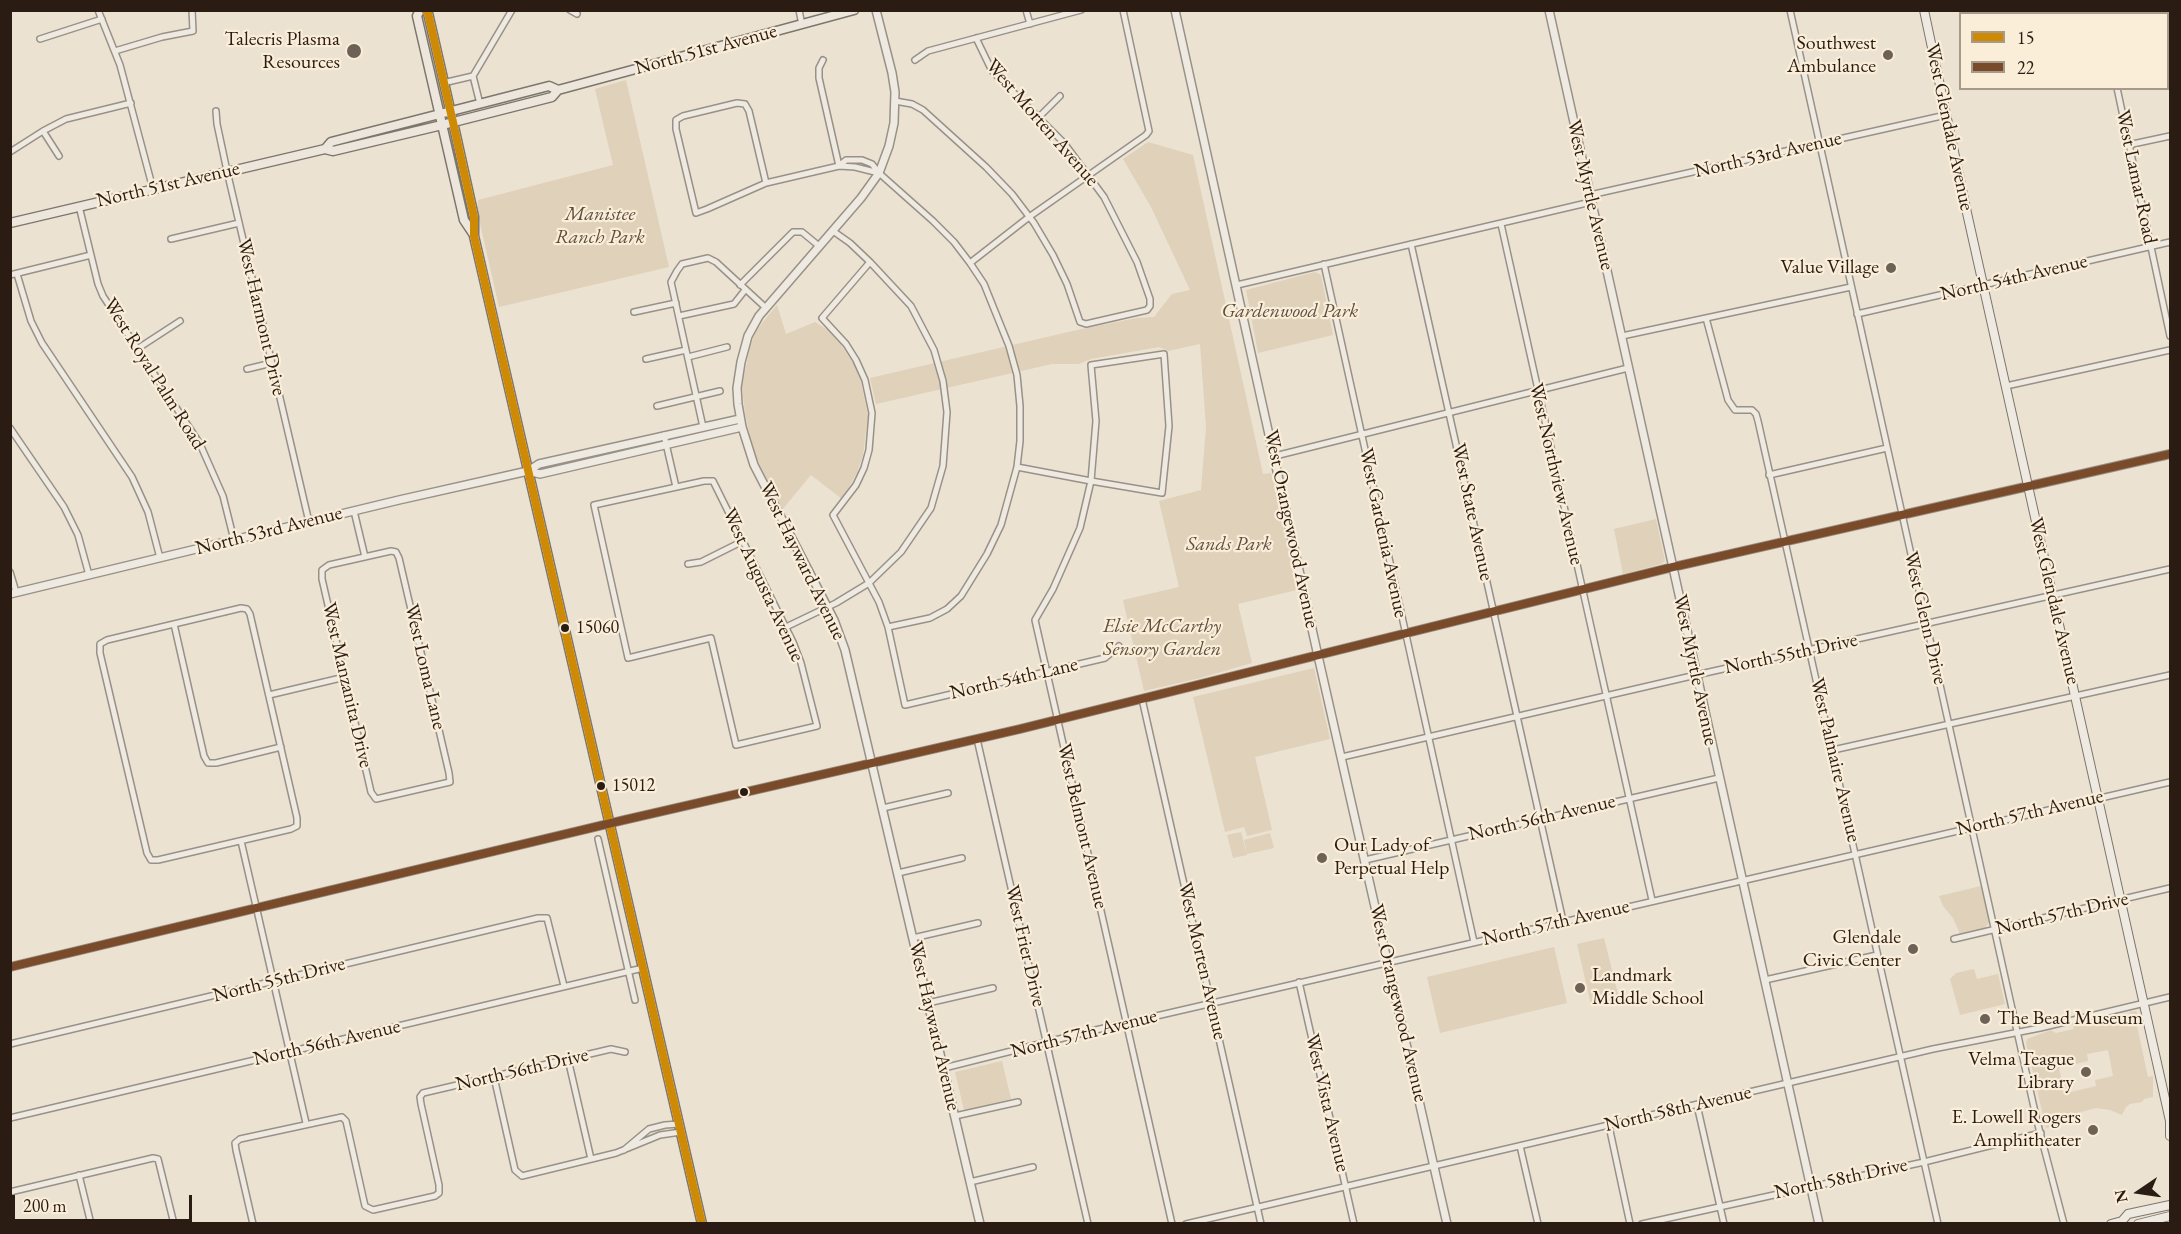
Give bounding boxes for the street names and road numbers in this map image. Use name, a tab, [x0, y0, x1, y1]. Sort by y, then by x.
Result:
street label: North 51st Avenue	[632, 19, 780, 81]
street label: West Glendale Avenue	[1920, 41, 1978, 213]
street label: West Morten Avenue	[980, 54, 1104, 192]
street label: West Lamar Road	[2110, 108, 2162, 246]
street label: West Myrtle Avenue	[1561, 117, 1619, 273]
street label: North 53rd Avenue	[1692, 126, 1844, 184]
street label: North 51st Avenue	[94, 157, 242, 213]
street label: West Harmont Drive	[231, 236, 291, 398]
street label: North 54th Avenue	[1938, 249, 2090, 307]
street label: West Royal Palm Road	[98, 294, 210, 454]
street label: West Northview Avenue	[1523, 381, 1589, 567]
street label: West Orangewood Avenue	[1258, 428, 1324, 630]
street label: West State Avenue	[1446, 441, 1498, 583]
street label: West Gardenia Avenue	[1353, 446, 1413, 620]
street label: West Hayward Avenue	[753, 478, 851, 644]
street label: North 53rd Avenue	[193, 501, 345, 561]
street label: West Augusta Avenue	[717, 504, 809, 666]
street label: West Glendale Avenue	[2023, 515, 2085, 687]
street label: West Glenn Drive	[1898, 549, 1952, 687]
street label: West Myrtle Avenue	[1667, 592, 1723, 748]
street label: West Manzanita Drive	[316, 600, 378, 770]
street label: West Loma Lane	[399, 602, 451, 732]
street label: North 55th Drive	[1722, 628, 1860, 680]
street label: North 54th Lane	[948, 653, 1080, 705]
street label: West Palmaire Avenue	[1804, 675, 1866, 845]
street label: West Belmont Avenue	[1051, 741, 1113, 911]
street label: North 57th Avenue	[1954, 784, 2106, 842]
street label: North 56th Avenue	[1466, 789, 1618, 847]
street label: West Morten Avenue	[1172, 880, 1232, 1042]
street label: West Frier Drive	[999, 883, 1051, 1009]
street label: North 57th Drive	[1993, 887, 2131, 941]
street label: North 57th Avenue	[1480, 894, 1632, 952]
street label: West Orangewood Avenue	[1364, 902, 1432, 1104]
street label: West Hayward Avenue	[903, 939, 965, 1113]
street label: North 55th Drive	[210, 952, 348, 1008]
street label: North 57th Avenue	[1008, 1004, 1160, 1064]
street label: North 56th Avenue	[251, 1014, 403, 1072]
street label: West Vista Avenue	[1299, 1032, 1355, 1174]
street label: North 56th Drive	[453, 1043, 591, 1097]
street label: North 58th Avenue	[1602, 1080, 1754, 1138]
street label: North 58th Drive	[1772, 1153, 1910, 1205]

